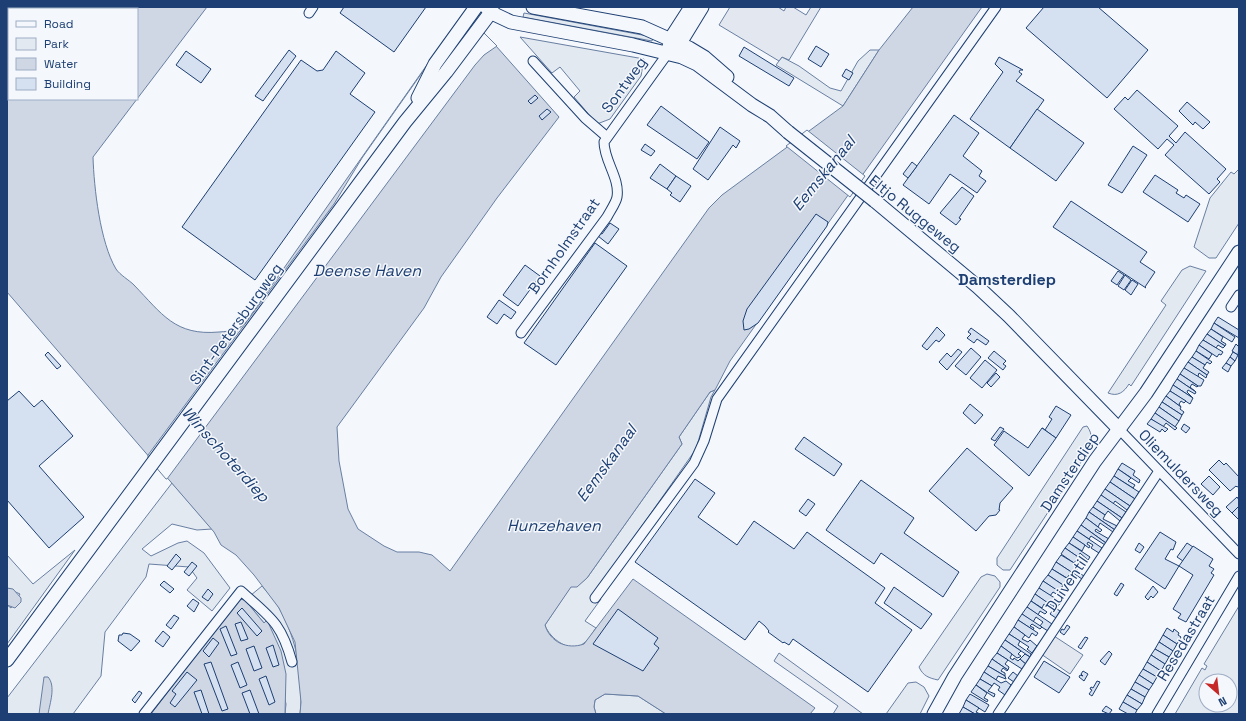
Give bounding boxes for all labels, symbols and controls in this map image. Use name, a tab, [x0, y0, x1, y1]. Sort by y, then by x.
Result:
legend	[8, 8, 138, 100]
text: Road	[44, 16, 73, 32]
text: Park	[44, 36, 69, 52]
street label: Sontweg	[597, 53, 650, 116]
text: Water	[44, 56, 78, 72]
text: Building	[44, 76, 91, 92]
water label: Eemskanaal	[787, 130, 861, 215]
street label: Eltjo Ruggeweg	[865, 171, 965, 257]
street label: Bornholmstraat	[523, 194, 604, 297]
street label: Sint-Petersburgweg	[185, 259, 286, 388]
water label: Deense Haven	[313, 260, 422, 281]
district label: Damsterdiep	[958, 269, 1056, 290]
water label: Winschoterdiep	[177, 402, 275, 507]
water label: Eemskanaal	[571, 419, 643, 506]
street label: Oliemuldersweg	[1135, 425, 1228, 520]
street label: Damsterdiep	[1036, 428, 1103, 515]
water label: Hunzehaven	[507, 515, 602, 536]
street label: Duiventil	[1041, 552, 1092, 615]
street label: Resedastraat	[1152, 591, 1219, 684]
north arrow	[1198, 673, 1238, 713]
text: N	[1216, 694, 1229, 710]

